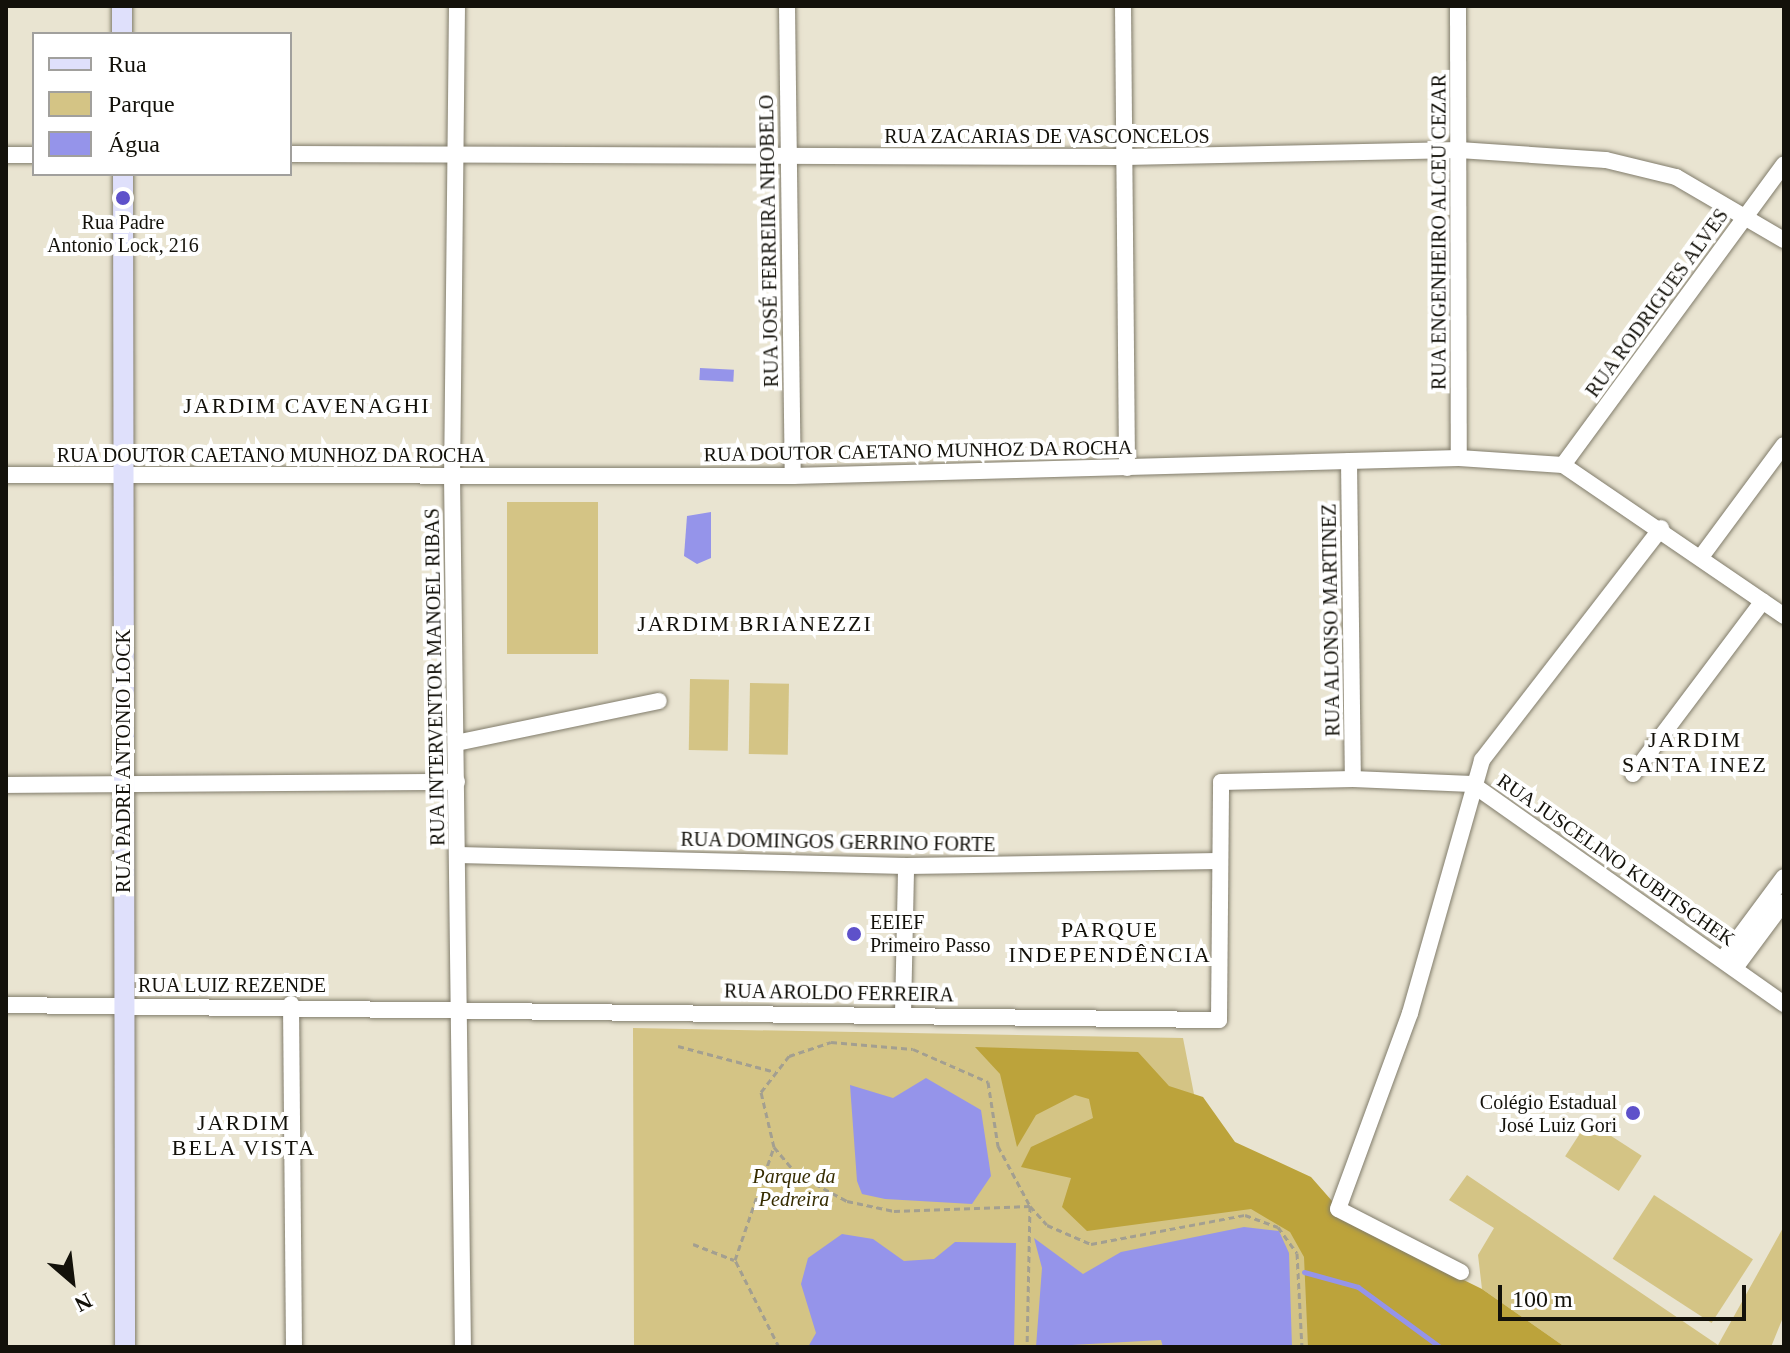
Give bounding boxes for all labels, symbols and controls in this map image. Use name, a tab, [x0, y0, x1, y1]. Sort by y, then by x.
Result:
legend	[32, 32, 292, 176]
text: Rua	[108, 51, 147, 77]
street label: RUA ENGENHEIRO ALCEU CEZAR	[1427, 73, 1451, 391]
text: Parque	[108, 91, 175, 117]
street label: RUA JOSÉ FERREIRA NHOBELO	[754, 93, 784, 389]
street label: RUA ZACARIAS DE VASCONCELOS	[884, 124, 1210, 148]
text: Água	[108, 131, 160, 157]
marker: Rua Padre Antonio Lock, 216	[114, 189, 132, 207]
street label: RUA RODRIGUES ALVES	[1580, 203, 1734, 403]
place label: Rua Padre Antonio Lock, 216	[47, 210, 199, 257]
district label: JARDIM CAVENAGHI	[183, 393, 431, 419]
street label: RUA DOUTOR CAETANO MUNHOZ DA ROCHA	[702, 435, 1134, 467]
street label: RUA DOUTOR CAETANO MUNHOZ DA ROCHA	[56, 443, 486, 467]
street label: RUA ALONSO MARTINEZ	[1317, 502, 1345, 738]
street label: RUA INTERVENTOR MANOEL RIBAS	[420, 507, 450, 847]
district label: JARDIM BRIANEZZI	[637, 611, 873, 637]
street label: RUA PADRE ANTONIO LOCK	[111, 628, 135, 894]
district label: JARDIM SANTA INEZ	[1621, 726, 1769, 778]
street label: RUA JUSCELINO KUBITSCHEK	[1492, 768, 1740, 952]
street label: RUA DOMINGOS GERRINO FORTE	[680, 827, 996, 857]
place label: EEIEF Primeiro Passo	[870, 910, 991, 957]
district label: PARQUE INDEPENDÊNCIA	[1008, 916, 1212, 968]
marker: EEIEF Primeiro Passo	[845, 925, 863, 943]
street label: RUA LUIZ REZENDE	[138, 973, 326, 997]
street label: RUA AROLDO FERREIRA	[723, 979, 955, 1007]
place label: Colégio Estadual José Luiz Gori	[1480, 1090, 1617, 1137]
marker: Colégio Estadual José Luiz Gori	[1624, 1104, 1642, 1122]
district label: JARDIM BELA VISTA	[171, 1109, 317, 1160]
park label: Parque da Pedreira	[752, 1165, 836, 1212]
north arrow	[32, 1241, 112, 1321]
scale bar	[1502, 1269, 1750, 1319]
text: 100 m	[1512, 1286, 1573, 1312]
text: N	[71, 1288, 96, 1317]

